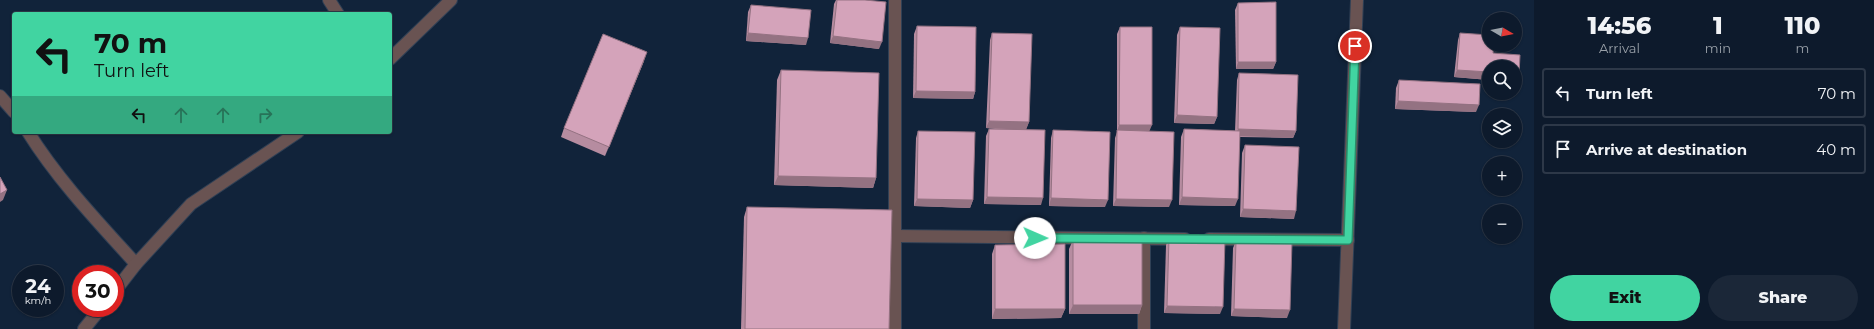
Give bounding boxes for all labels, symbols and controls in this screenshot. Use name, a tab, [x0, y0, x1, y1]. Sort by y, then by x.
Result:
text: 14:56	[1588, 11, 1651, 40]
text: 1	[1713, 11, 1723, 40]
text: 110	[1785, 11, 1820, 40]
north arrow	[1482, 12, 1522, 52]
map controls	[1482, 12, 1522, 244]
text: 70 m	[94, 26, 167, 60]
icon: left	[28, 28, 80, 80]
pin	[1338, 29, 1372, 63]
icon: arrive	[1344, 35, 1366, 57]
text: Arrival	[1599, 40, 1640, 56]
text: min	[1705, 40, 1731, 56]
text: m	[1796, 40, 1809, 56]
text: Turn left	[94, 60, 169, 82]
button: search	[1482, 60, 1522, 100]
icon: left	[1552, 82, 1574, 104]
text: Turn left	[1586, 84, 1653, 103]
text: 70 m	[1818, 84, 1856, 103]
icon: left	[128, 104, 150, 126]
icon: ahead	[170, 104, 192, 126]
icon: ahead	[212, 104, 234, 126]
icon: right	[254, 104, 276, 126]
button: layers	[1482, 108, 1522, 148]
icon: arrive	[1552, 138, 1574, 160]
text: Arrive at destination	[1586, 140, 1747, 159]
text: 40 m	[1816, 140, 1856, 159]
button: +	[1482, 156, 1522, 196]
button: −	[1482, 204, 1522, 244]
position arrow	[1014, 217, 1056, 259]
speed limit sign: 30	[72, 265, 124, 317]
text: 24	[25, 274, 51, 298]
button: Exit	[1550, 275, 1700, 321]
button: Share	[1708, 275, 1858, 321]
text: km/h	[25, 294, 51, 307]

